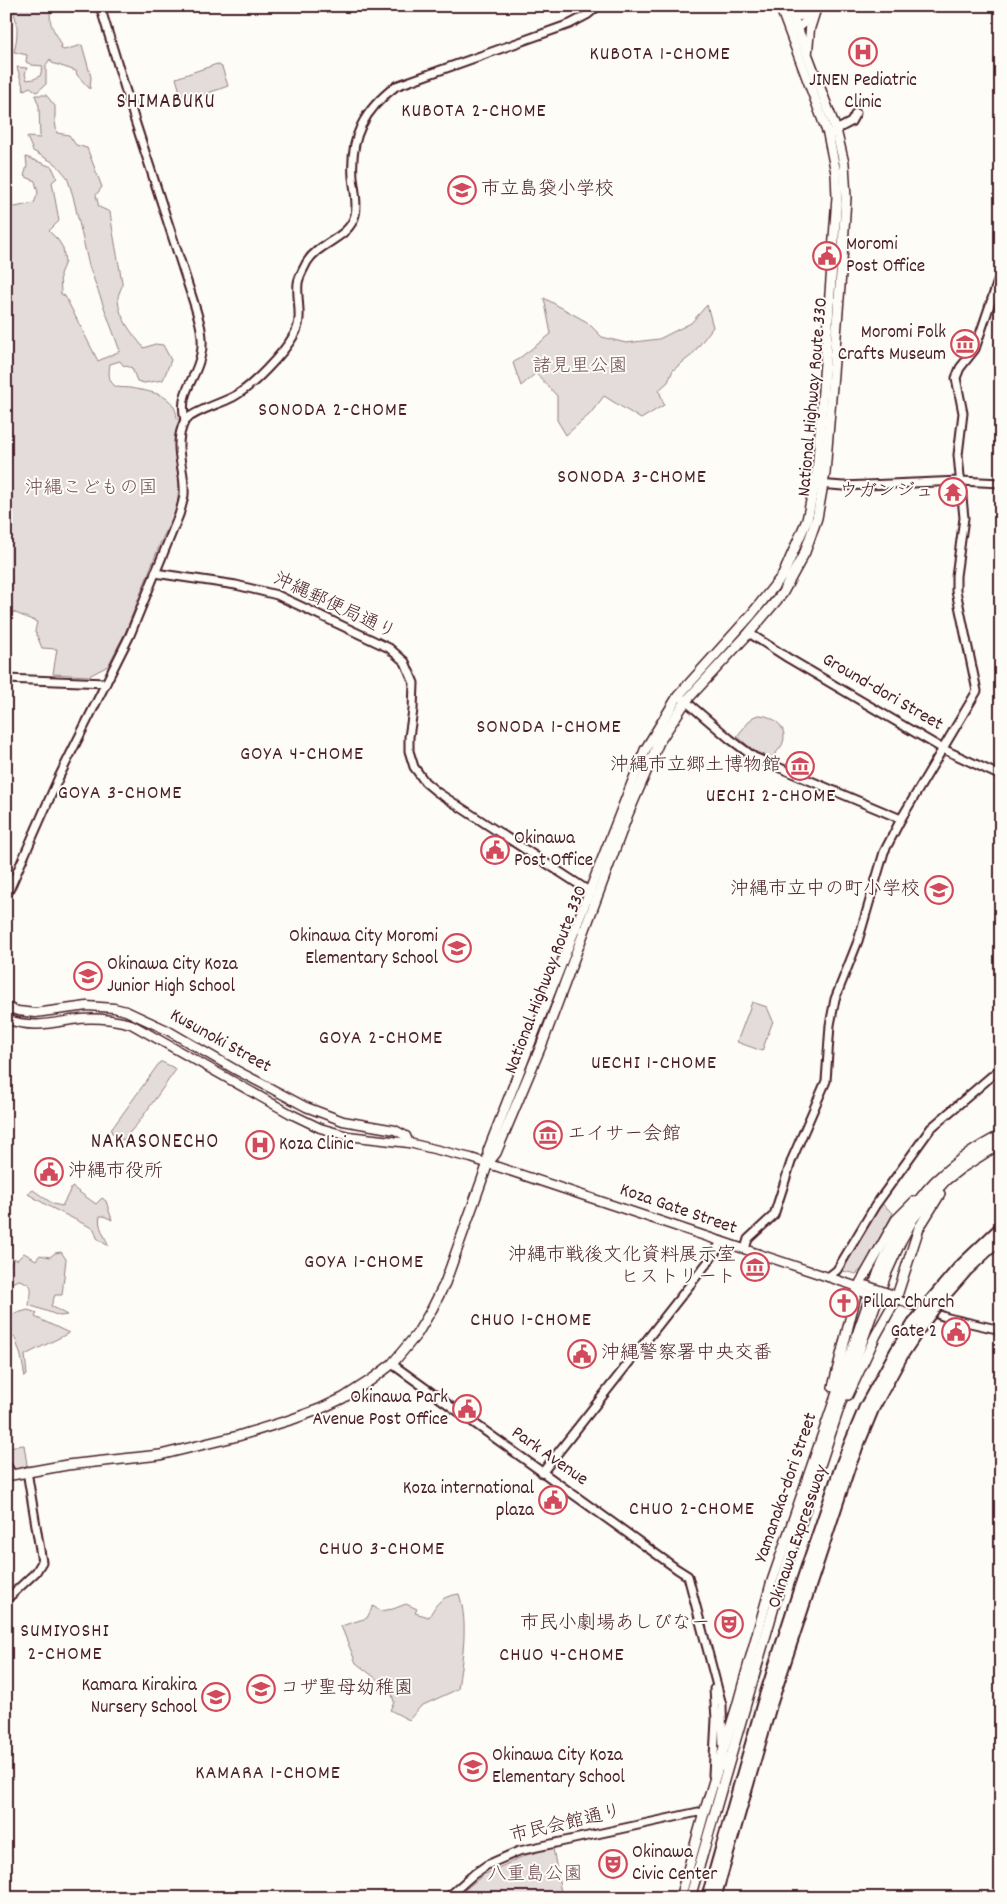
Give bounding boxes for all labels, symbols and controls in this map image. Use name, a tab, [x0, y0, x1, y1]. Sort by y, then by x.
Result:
hospital icon: JINEN Pediatric Clinic	[848, 37, 878, 67]
district label: KUBOTA 1-CHOME	[590, 41, 730, 69]
place label: JINEN Pediatric Clinic	[809, 68, 917, 117]
district label: SHIMABUKU	[116, 88, 216, 118]
district label: KUBOTA 2-CHOME	[401, 98, 547, 126]
school or university icon: 市立島袋小学校	[447, 175, 477, 205]
place label: 市立島袋小学校	[481, 177, 614, 204]
place label: Moromi Post Office	[846, 232, 925, 281]
public building icon: Moromi Post Office	[812, 241, 842, 271]
street label: National Highway Route 330	[792, 296, 836, 498]
place label: Moromi Folk Crafts Museum	[838, 320, 946, 369]
museum icon: Moromi Folk Crafts Museum	[950, 329, 980, 359]
park label: 諸見里公園	[532, 354, 628, 381]
district label: SONODA 2-CHOME	[258, 397, 408, 425]
district label: SONODA 3-CHOME	[557, 464, 707, 492]
park label: 沖縄こどもの国	[24, 476, 158, 503]
temple icon: ウガンジュ	[938, 477, 968, 507]
place label: ウガンジュ	[839, 479, 934, 506]
street label: 沖縄郵便局通り	[268, 567, 400, 647]
street label: Ground-dori Street	[816, 647, 948, 739]
district label: SONODA 1-CHOME	[476, 714, 622, 742]
district label: GOYA 4-CHOME	[240, 741, 364, 769]
museum icon: 沖縄市立郷土博物館	[785, 751, 815, 781]
place label: 沖縄市立郷土博物館	[610, 753, 781, 780]
district label: GOYA 3-CHOME	[58, 780, 182, 808]
district label: UECHI 2-CHOME	[706, 783, 836, 811]
place label: Okinawa Post Office	[514, 826, 593, 875]
public building icon: Okinawa Post Office	[480, 835, 510, 865]
school or university icon: 沖縄市立中の町小学校	[924, 875, 954, 905]
place label: 沖縄市立中の町小学校	[730, 877, 920, 904]
street label: National Highway Route 330	[499, 882, 595, 1078]
place label: Okinawa City Moromi Elementary School	[289, 924, 439, 973]
school or university icon: Okinawa City Moromi Elementary School	[442, 933, 472, 963]
place label: Okinawa City Koza Junior High School	[107, 952, 239, 1001]
school or university icon: Okinawa City Koza Junior High School	[73, 961, 103, 991]
street label: Kusunoki Street	[164, 1003, 276, 1081]
district label: GOYA 2-CHOME	[319, 1025, 443, 1053]
district label: UECHI 1-CHOME	[591, 1050, 717, 1078]
museum icon: エイサー会館	[533, 1120, 563, 1150]
place label: エイサー会館	[567, 1122, 681, 1149]
district label: NAKASONECHO	[91, 1128, 219, 1158]
hospital icon: Koza Clinic	[245, 1130, 275, 1160]
place label: Koza Clinic	[279, 1132, 354, 1159]
public building icon: 沖縄市役所	[34, 1157, 64, 1187]
place label: 沖縄市役所	[68, 1159, 163, 1186]
street label: Koza Gate Street	[616, 1177, 740, 1243]
place label: 沖縄市戦後文化資料展示室 ヒストリート	[508, 1243, 736, 1292]
district label: GOYA 1-CHOME	[304, 1249, 424, 1277]
museum icon: 沖縄市戦後文化資料展示室 ヒストリート	[740, 1252, 770, 1282]
church icon: Pillar Church	[829, 1288, 859, 1318]
place label: Pillar Church	[863, 1290, 954, 1317]
district label: CHUO 1-CHOME	[470, 1307, 592, 1335]
public building icon: Gate 2	[941, 1317, 971, 1347]
place label: Gate 2	[890, 1319, 937, 1346]
public building icon: 沖縄警察署中央交番	[567, 1339, 597, 1369]
place label: 沖縄警察署中央交番	[601, 1341, 772, 1368]
place label: Okinawa Park Avenue Post Office	[313, 1385, 448, 1434]
public building icon: Okinawa Park Avenue Post Office	[452, 1394, 482, 1424]
street label: Yamanaka-dori Street	[749, 1409, 825, 1567]
street label: Park Avenue	[505, 1420, 593, 1494]
street label: Okinawa Expressway	[762, 1461, 836, 1612]
place label: Koza international plaza	[403, 1476, 535, 1525]
public building icon: Koza international plaza	[538, 1485, 568, 1515]
district label: CHUO 2-CHOME	[629, 1496, 755, 1524]
district label: CHUO 3-CHOME	[319, 1536, 445, 1564]
theatre icon: 市民小劇場あしびなー	[714, 1609, 744, 1639]
place label: 市民小劇場あしびなー	[520, 1611, 710, 1638]
district label: SUMIYOSHI 2-CHOME	[20, 1618, 110, 1669]
district label: CHUO 4-CHOME	[499, 1642, 625, 1670]
place label: Kamara Kirakira Nursery School	[82, 1673, 198, 1722]
school or university icon: コザ聖母幼稚園	[246, 1674, 276, 1704]
place label: コザ聖母幼稚園	[280, 1676, 413, 1703]
school or university icon: Kamara Kirakira Nursery School	[201, 1682, 231, 1712]
place label: Okinawa City Koza Elementary School	[492, 1743, 625, 1792]
school or university icon: Okinawa City Koza Elementary School	[458, 1752, 488, 1782]
district label: KAMARA 1-CHOME	[195, 1760, 341, 1788]
street label: 市民会館通り	[507, 1799, 625, 1851]
place label: Okinawa Civic Center	[632, 1840, 717, 1889]
theatre icon: Okinawa Civic Center	[598, 1849, 628, 1879]
park label: 八重島公園	[487, 1862, 583, 1889]

